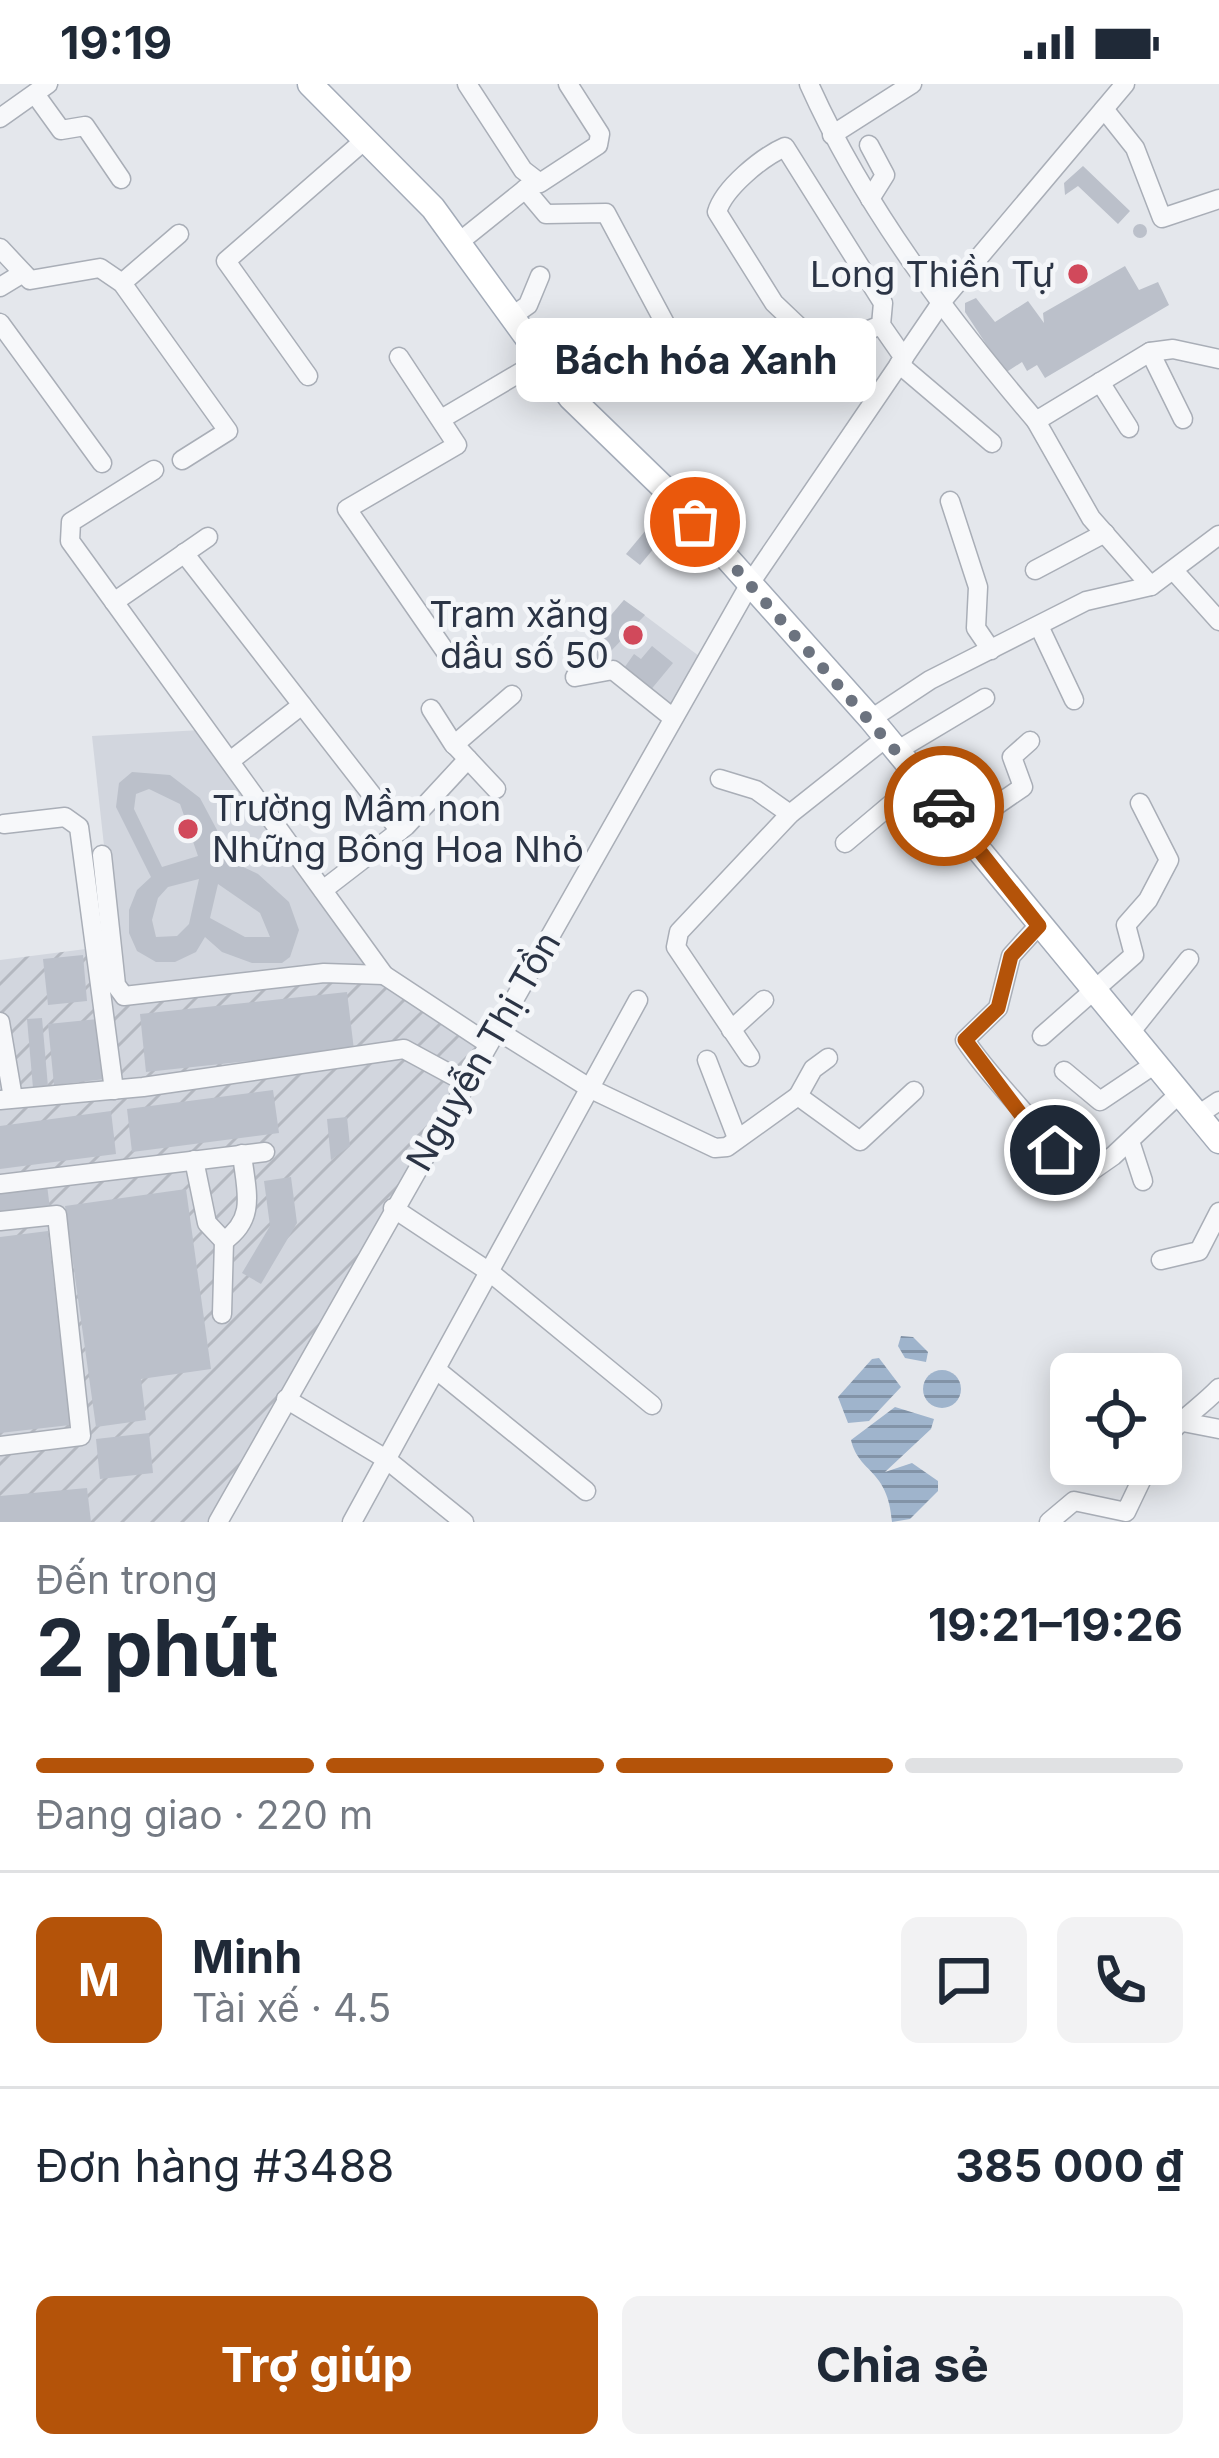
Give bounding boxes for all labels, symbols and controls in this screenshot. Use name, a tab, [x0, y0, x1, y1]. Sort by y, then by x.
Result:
text: 19:19	[60, 15, 172, 70]
place label: Long Thiền Tự	[810, 252, 1054, 296]
marker: Long Thiền Tự	[1065, 261, 1091, 287]
callout: Bách hóa Xanh	[515, 318, 875, 402]
text: Bách hóa Xanh	[554, 336, 838, 383]
pin	[644, 471, 746, 573]
icon: bag	[662, 489, 728, 555]
place label: Trạm xăng dầu số 50	[429, 592, 609, 677]
marker: Trạm xăng dầu số 50	[620, 622, 646, 648]
courier	[884, 746, 1004, 866]
icon: car	[911, 773, 977, 839]
place label: Trường Mầm non Những Bông Hoa Nhỏ	[212, 786, 584, 871]
marker: Trường Mầm non Những Bông Hoa Nhỏ	[175, 816, 201, 842]
street label: Nguyễn Thị Tồn	[397, 923, 569, 1179]
pin	[1004, 1099, 1106, 1201]
icon: home	[1022, 1117, 1088, 1183]
map controls	[1050, 1353, 1182, 1485]
button: locate	[1050, 1353, 1182, 1485]
text: Đến trong	[36, 1556, 218, 1603]
text: 19:21–19:26	[928, 1597, 1183, 1652]
text: 2 phút	[36, 1600, 278, 1695]
text: Đang giao · 220 m	[36, 1791, 373, 1838]
button: chat	[901, 1917, 1027, 2043]
button: phone	[1057, 1917, 1183, 2043]
text: Minh	[192, 1929, 302, 1984]
text: M	[78, 1952, 120, 2007]
text: Tài xế · 4.5	[192, 1984, 391, 2031]
text: Đơn hàng #3488	[36, 2138, 394, 2193]
text: 385 000 ₫	[955, 2138, 1183, 2193]
button: Trợ giúp	[36, 2296, 598, 2434]
button: Chia sẻ	[622, 2296, 1183, 2434]

